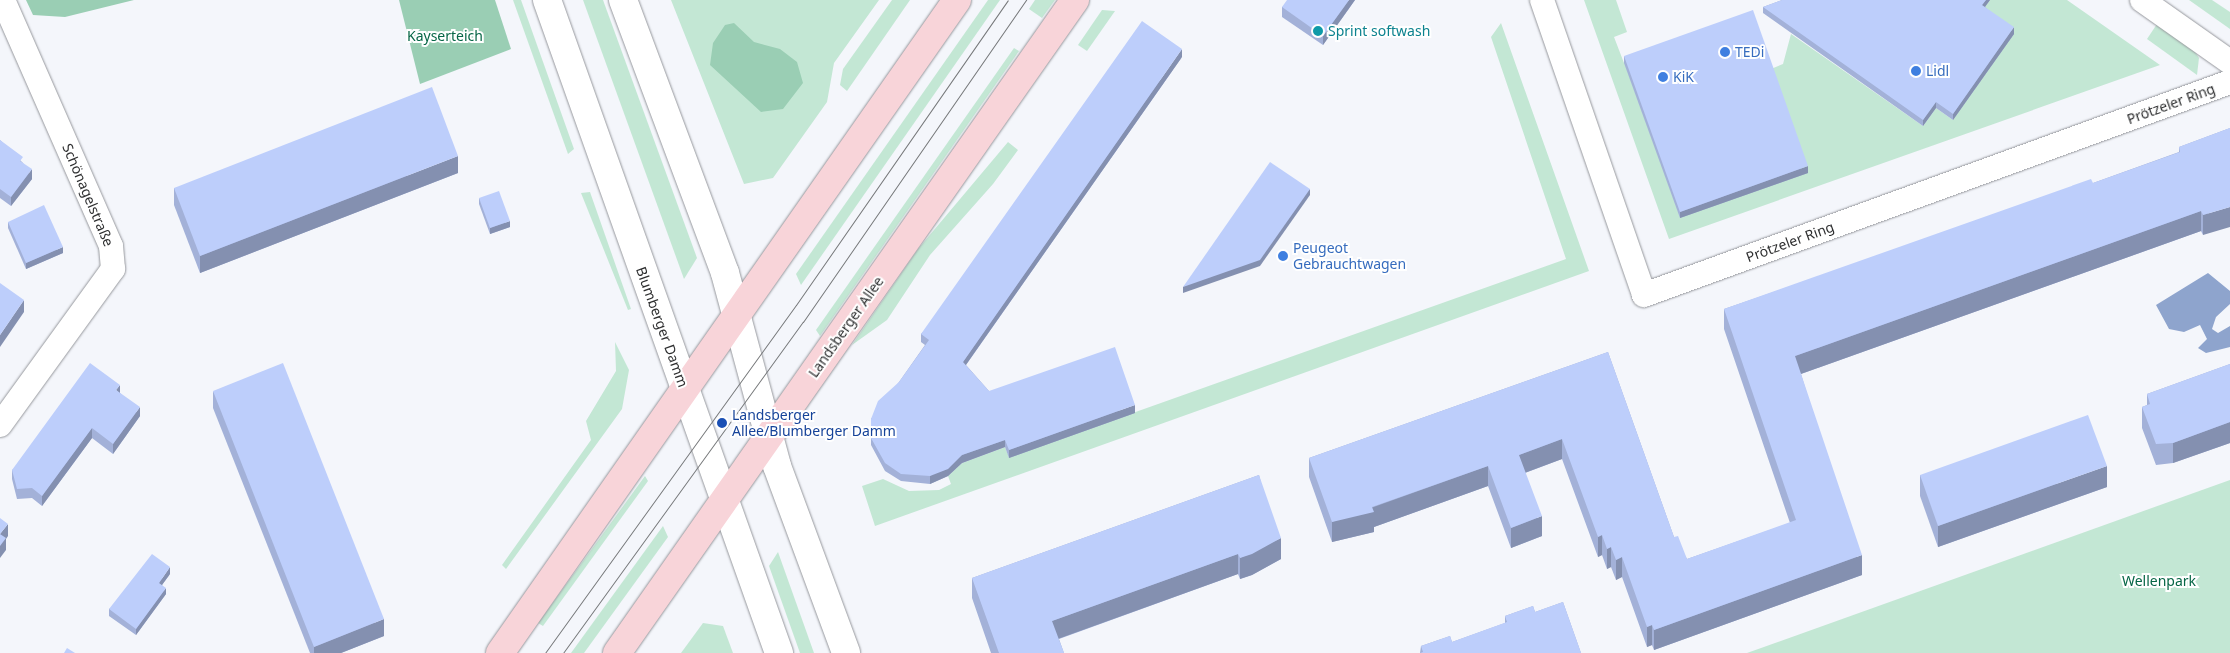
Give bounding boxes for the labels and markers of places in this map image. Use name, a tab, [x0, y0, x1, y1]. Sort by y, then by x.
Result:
place label: Sprint softwash	[1328, 23, 1430, 39]
marker: Sprint softwash	[1312, 25, 1324, 37]
place label: TEDi	[1735, 44, 1764, 60]
marker: TEDi	[1719, 46, 1731, 58]
place label: Lidl	[1926, 63, 1949, 79]
marker: Lidl	[1910, 65, 1922, 77]
place label: KiK	[1673, 69, 1694, 85]
marker: KiK	[1657, 71, 1669, 83]
place label: Peugeot Gebrauchtwagen	[1293, 240, 1406, 272]
marker: Peugeot Gebrauchtwagen	[1277, 250, 1289, 262]
place label: Landsberger Allee/Blumberger Damm	[732, 407, 896, 440]
marker: Landsberger Allee/Blumberger Damm	[716, 417, 728, 429]

